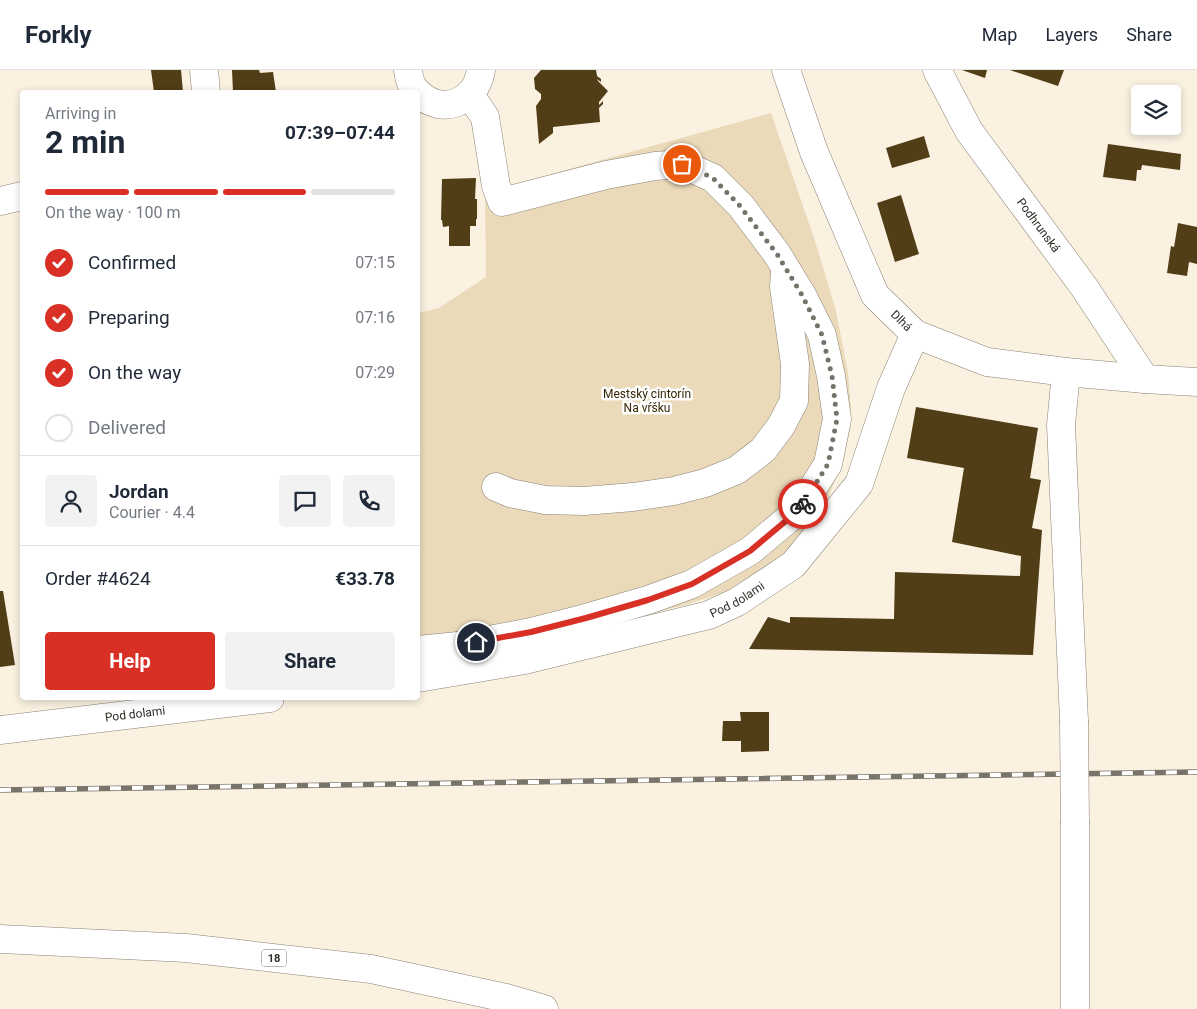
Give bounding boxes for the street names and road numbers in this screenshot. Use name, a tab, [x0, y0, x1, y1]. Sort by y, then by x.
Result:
street label: Podhrunská	[1014, 195, 1063, 255]
street label: Dlhá	[888, 307, 915, 334]
street label: Pod dolami	[708, 579, 767, 621]
street label: Pod dolami	[104, 703, 166, 725]
road number: 18	[262, 950, 286, 966]

